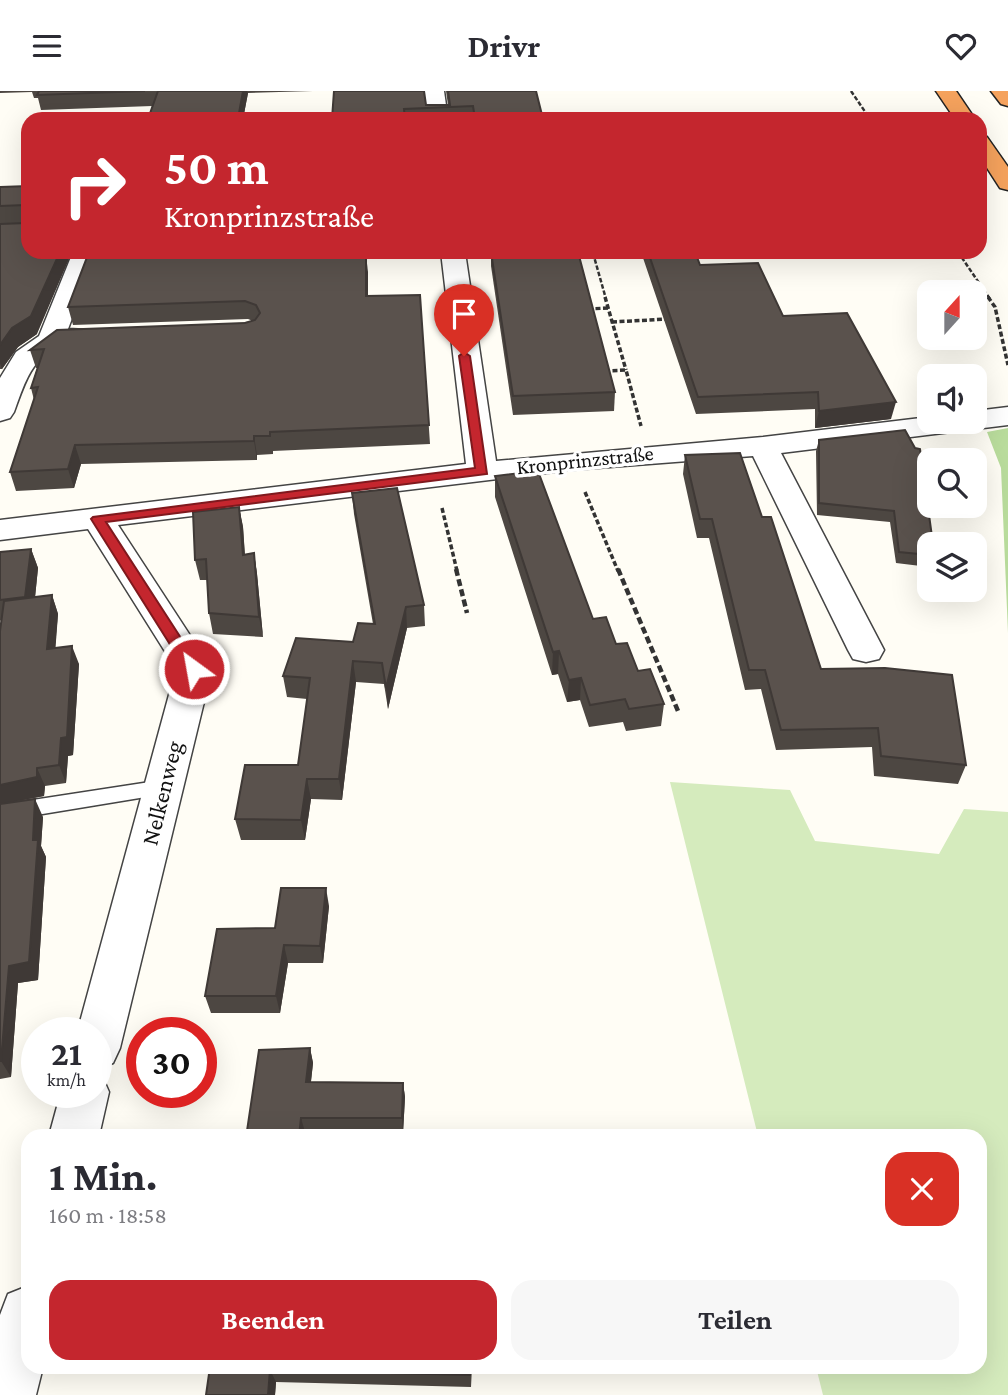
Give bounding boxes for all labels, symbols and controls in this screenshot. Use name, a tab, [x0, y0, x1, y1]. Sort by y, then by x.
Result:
icon: menu	[28, 27, 66, 65]
icon: heart	[942, 27, 980, 65]
text: Drivr	[468, 28, 540, 64]
icon: right	[49, 140, 140, 231]
text: 50 m	[164, 140, 269, 195]
text: Kronprinzstraße	[164, 198, 374, 234]
north arrow	[917, 280, 987, 350]
map controls	[917, 280, 987, 602]
pin	[434, 284, 494, 356]
icon: arrive	[445, 295, 483, 333]
button: sound	[917, 364, 987, 434]
street label: Kronprinzstraße	[515, 441, 655, 479]
button: search	[917, 448, 987, 518]
button: layers	[917, 532, 987, 602]
position arrow	[157, 632, 231, 706]
street label: Nelkenweg	[136, 737, 188, 848]
speed limit sign: 30	[126, 1017, 217, 1108]
text: 21	[51, 1034, 82, 1073]
text: km/h	[47, 1070, 86, 1090]
text: 1 Min.	[49, 1152, 157, 1199]
button: close	[885, 1152, 959, 1226]
text: 160 m · 18:58	[49, 1202, 167, 1228]
button: Beenden	[49, 1280, 497, 1360]
button: Teilen	[511, 1280, 959, 1360]

